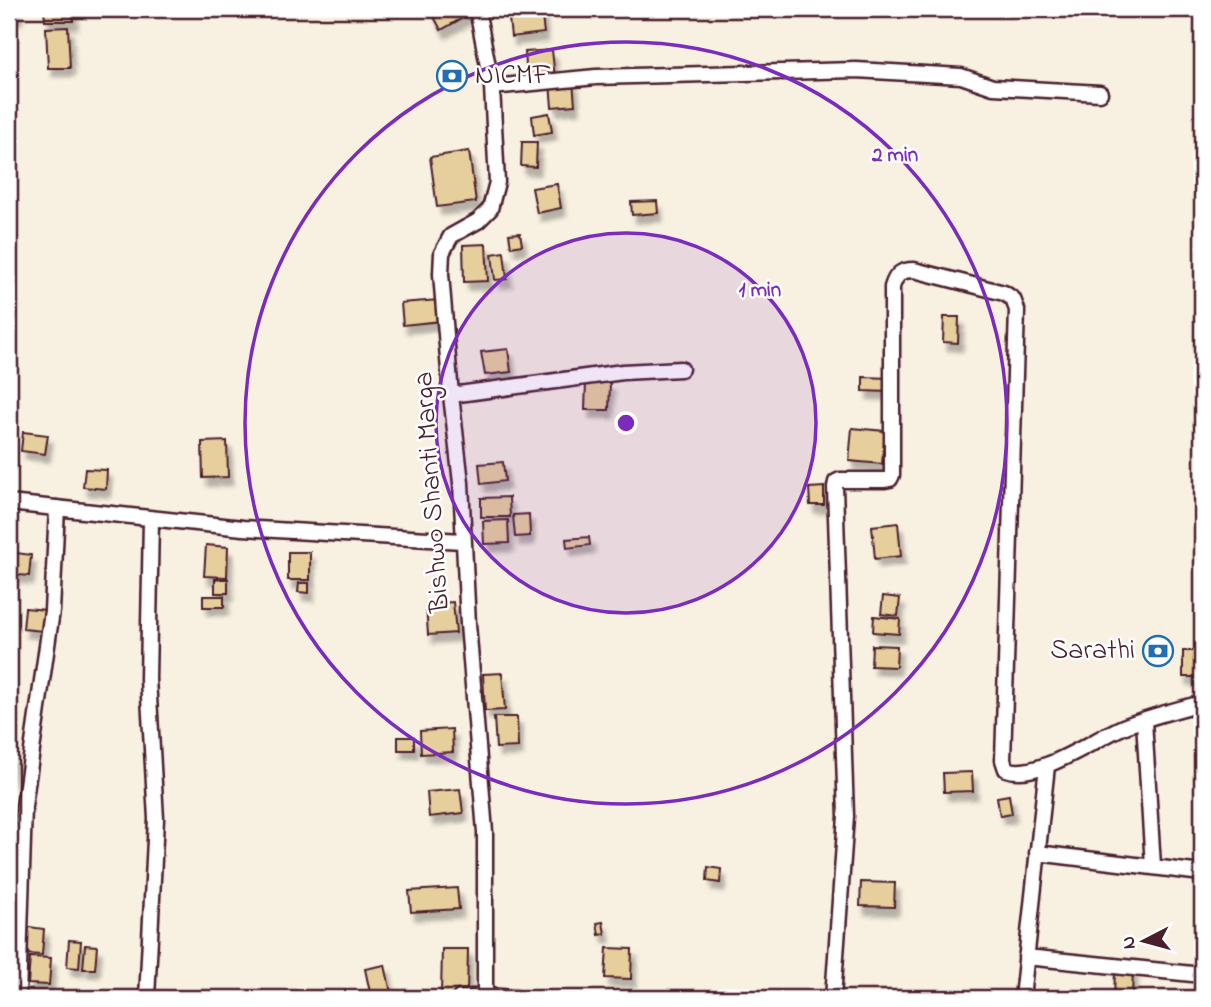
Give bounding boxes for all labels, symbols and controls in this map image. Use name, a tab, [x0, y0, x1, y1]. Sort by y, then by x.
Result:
place label: NICMF	[475, 56, 551, 97]
bank icon: NICMF	[435, 59, 469, 93]
text: 2 min	[871, 141, 918, 171]
text: 1 min	[739, 276, 781, 306]
street label: Bishwo Shanti Marga	[404, 370, 462, 615]
centre of rings	[614, 411, 638, 435]
place label: Sarathi	[1050, 631, 1135, 672]
bank icon: Sarathi	[1141, 634, 1175, 668]
north arrow	[1110, 906, 1180, 976]
text: N	[1115, 935, 1144, 950]

